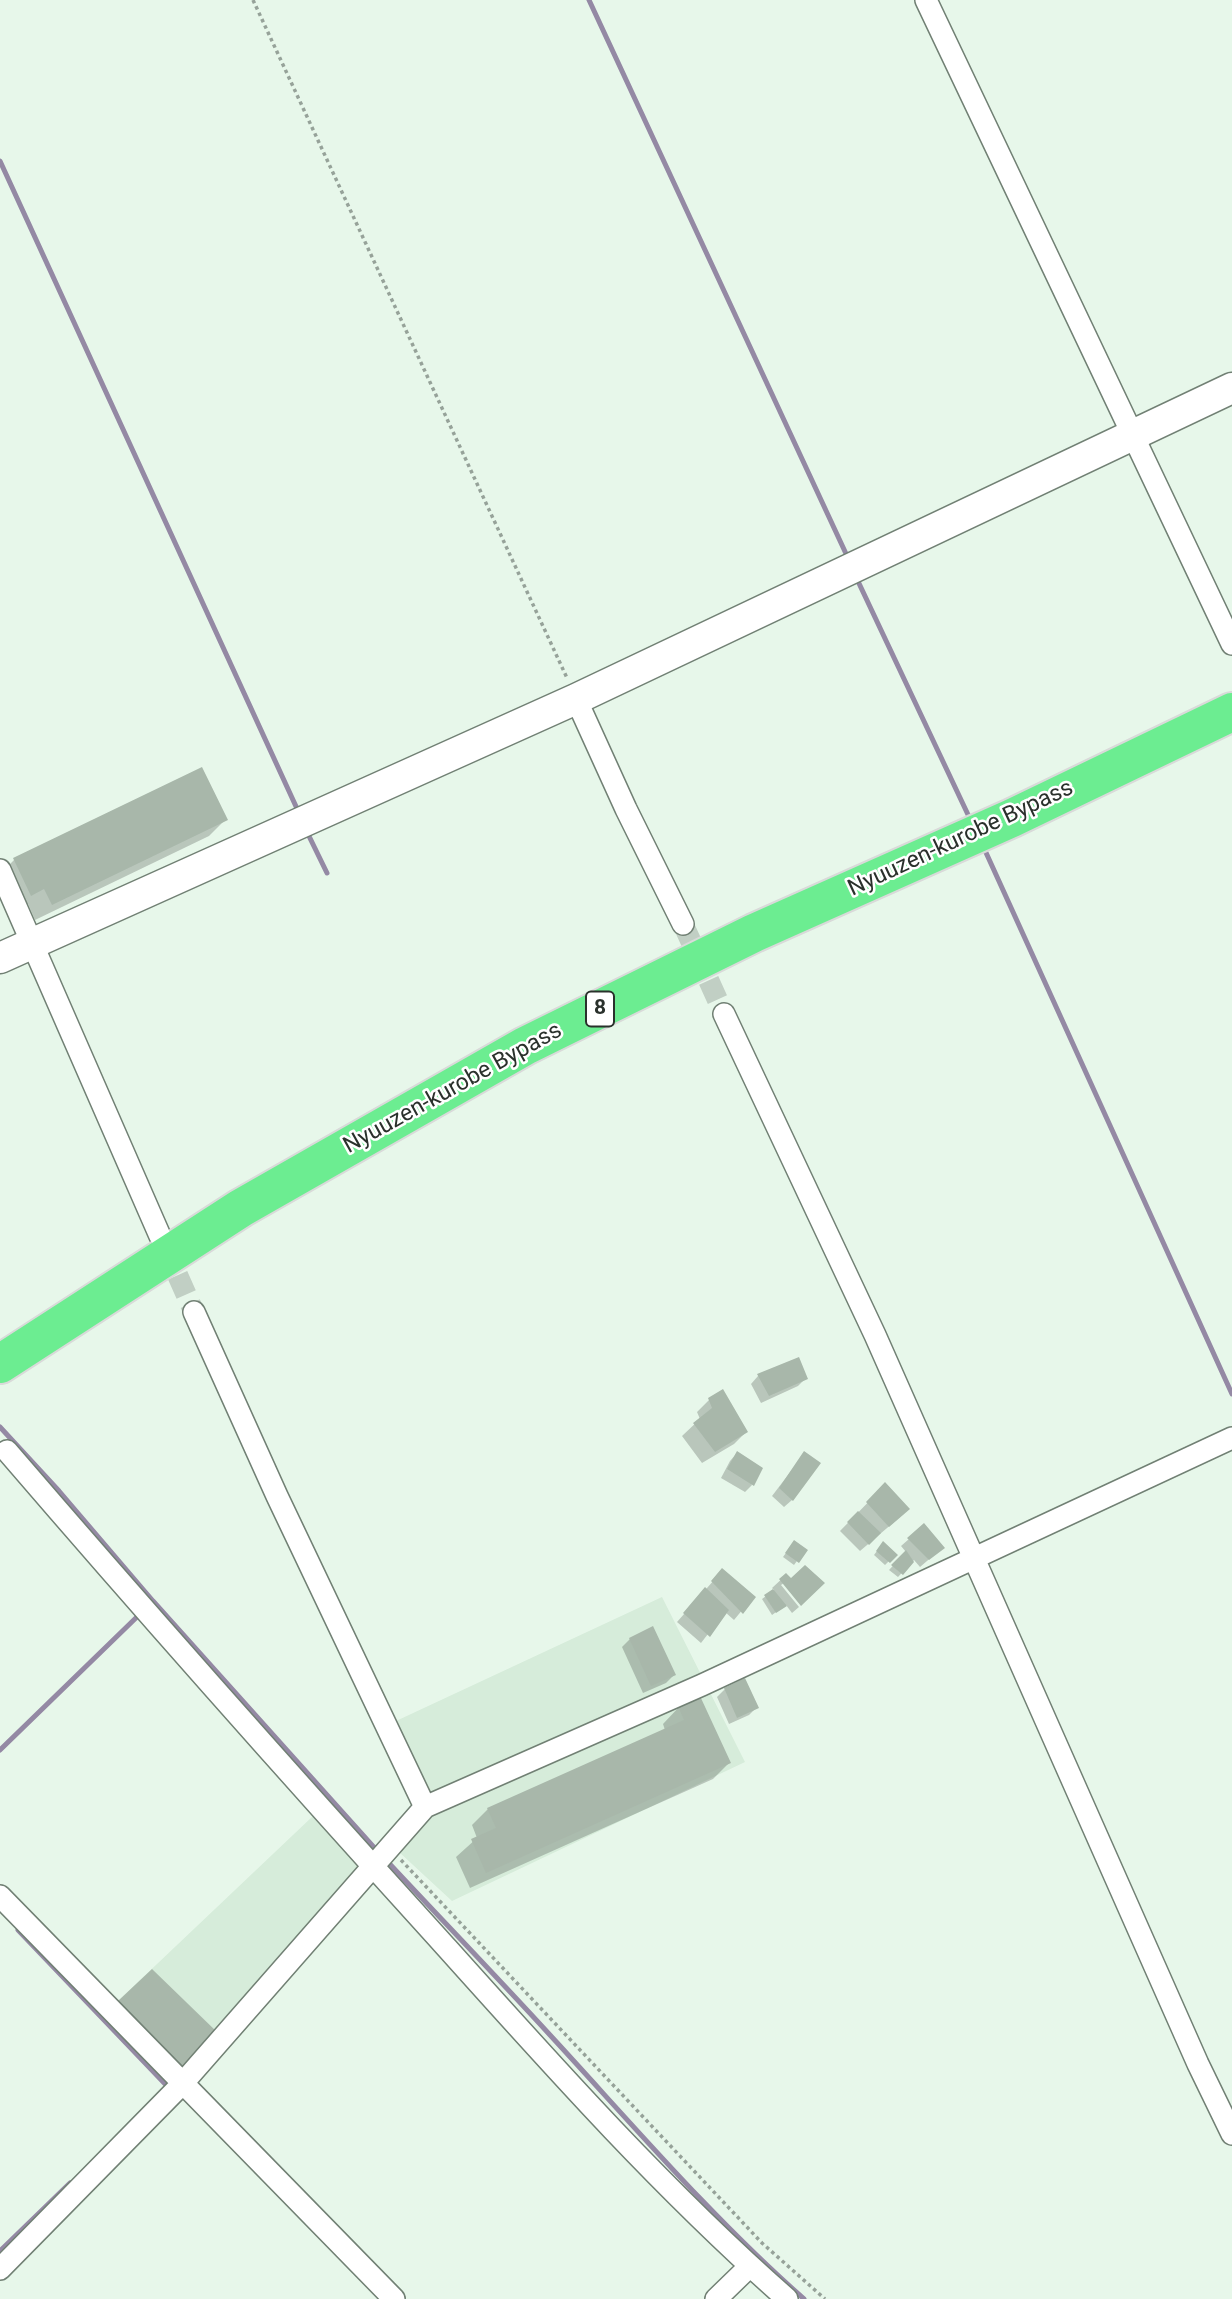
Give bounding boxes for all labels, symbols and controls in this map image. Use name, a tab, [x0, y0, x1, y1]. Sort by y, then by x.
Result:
street label: Nyuuzen-kurobe Bypass	[844, 775, 1078, 903]
road number: 8	[586, 992, 614, 1026]
street label: Nyuuzen-kurobe Bypass	[339, 1017, 567, 1161]

